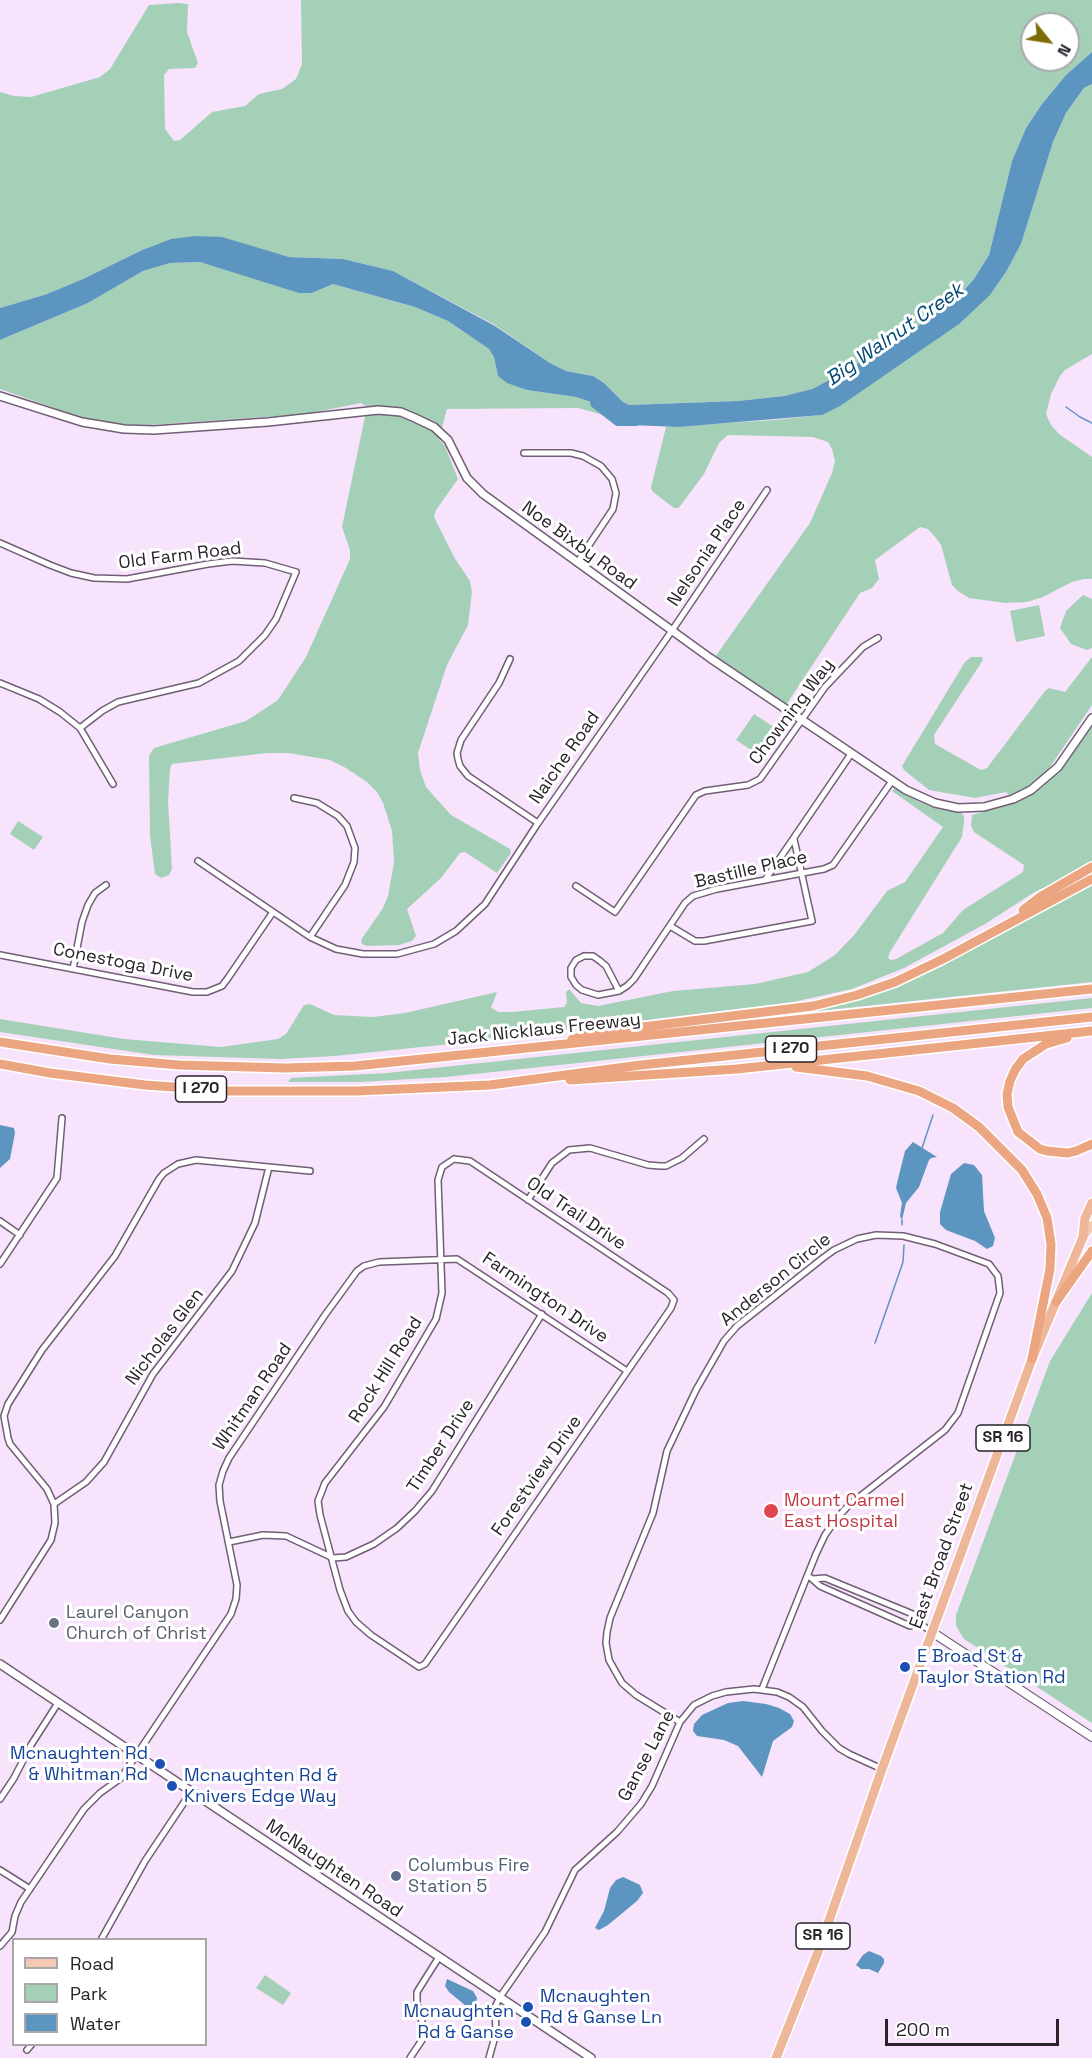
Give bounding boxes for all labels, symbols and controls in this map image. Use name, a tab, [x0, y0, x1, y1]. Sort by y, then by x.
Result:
north arrow	[1020, 12, 1080, 72]
text: N	[1053, 40, 1076, 60]
water label: Big Walnut Creek	[821, 278, 969, 392]
street label: Nelsonia Place	[663, 495, 751, 611]
street label: Noe Bixby Road	[517, 497, 641, 595]
street label: Old Farm Road	[117, 538, 243, 574]
street label: Chowning Way	[745, 655, 839, 769]
street label: Naiche Road	[525, 708, 605, 808]
street label: Bastille Place	[693, 847, 809, 893]
street label: Conestoga Drive	[51, 939, 195, 987]
street label: Jack Nicklaus Freeway	[446, 1009, 642, 1051]
road number: I 270	[766, 1036, 816, 1062]
road number: I 270	[176, 1076, 226, 1102]
street label: Old Trail Drive	[522, 1173, 630, 1255]
street label: Anderson Circle	[716, 1229, 836, 1331]
street label: Farmington Drive	[478, 1248, 612, 1348]
street label: Nicholas Glen	[121, 1284, 209, 1390]
street label: Rock Hill Road	[345, 1313, 427, 1427]
street label: Whitman Road	[209, 1339, 297, 1455]
street label: Timber Drive	[403, 1395, 479, 1497]
street label: Forestview Drive	[487, 1412, 587, 1540]
road number: SR 16	[976, 1425, 1030, 1451]
street label: East Broad Street	[906, 1480, 978, 1632]
place label: Mount Carmel East Hospital	[784, 1490, 905, 1532]
marker: Mount Carmel East Hospital	[762, 1502, 780, 1520]
place label: Laurel Canyon Church of Christ	[66, 1602, 207, 1644]
marker: Laurel Canyon Church of Christ	[47, 1616, 61, 1630]
place label: E Broad St & Taylor Station Rd	[917, 1646, 1066, 1688]
marker: E Broad St & Taylor Station Rd	[898, 1660, 912, 1674]
street label: Ganse Lane	[614, 1707, 680, 1805]
place label: Mcnaughten Rd & Whitman Rd	[10, 1743, 148, 1786]
marker: Mcnaughten Rd & Whitman Rd	[153, 1757, 167, 1771]
place label: Mcnaughten Rd & Knivers Edge Way	[184, 1765, 338, 1808]
marker: Mcnaughten Rd & Knivers Edge Way	[165, 1779, 179, 1793]
street label: McNaughten Road	[262, 1815, 406, 1923]
place label: Columbus Fire Station 5	[408, 1855, 530, 1898]
marker: Columbus Fire Station 5	[389, 1869, 403, 1883]
road number: SR 16	[796, 1923, 850, 1949]
legend	[12, 1938, 207, 2046]
text: Road	[70, 1952, 114, 1975]
text: Park	[70, 1982, 107, 2005]
place label: Mcnaughten Rd & Ganse Ln	[540, 1986, 662, 2028]
marker: Mcnaughten Rd & Ganse Ln	[521, 2000, 535, 2014]
place label: Mcnaughten Rd & Ganse	[404, 2001, 514, 2044]
scale bar	[888, 2007, 1062, 2045]
text: Water	[70, 2012, 121, 2035]
marker: Mcnaughten Rd & Ganse	[519, 2015, 533, 2029]
text: 200 m	[896, 2018, 950, 2041]

